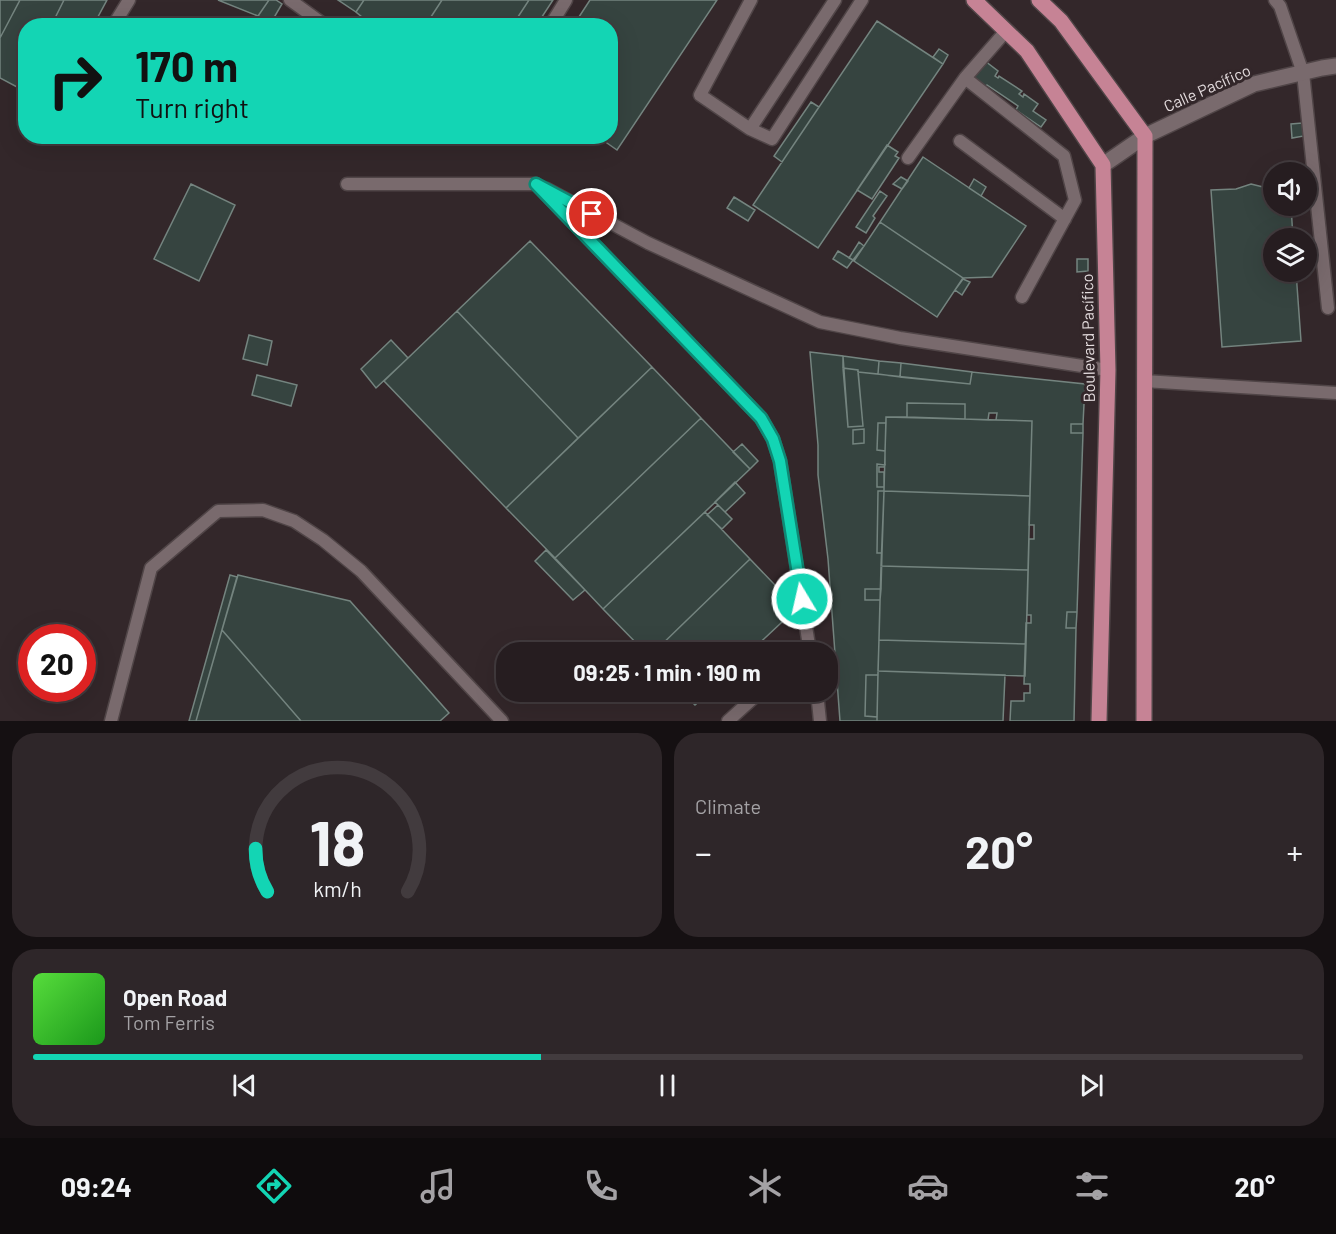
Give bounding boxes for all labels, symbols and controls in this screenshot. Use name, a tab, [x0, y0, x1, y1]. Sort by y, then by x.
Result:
text: 170 m	[135, 40, 238, 90]
icon: right	[36, 42, 114, 120]
street label: Calle Pacífico	[1160, 60, 1253, 115]
text: Turn right	[135, 91, 249, 123]
map controls	[1263, 162, 1317, 282]
button: sound	[1263, 162, 1317, 216]
pin	[566, 188, 617, 239]
icon: arrive	[575, 197, 608, 230]
button: layers	[1263, 228, 1317, 282]
street label: Boulevard Pacífico	[1077, 273, 1098, 403]
position arrow	[770, 567, 834, 631]
speed limit sign: 20	[18, 624, 96, 702]
text: 09:25 · 1 min · 190 m	[573, 659, 761, 685]
text: Climate	[695, 794, 761, 818]
text: 18	[309, 804, 365, 878]
text: 20°	[965, 824, 1033, 878]
text: −	[695, 832, 712, 872]
text: +	[1287, 832, 1303, 872]
text: km/h	[313, 876, 361, 901]
text: Open Road	[123, 984, 227, 1010]
text: Tom Ferris	[123, 1010, 215, 1034]
icon: previous	[228, 1069, 261, 1102]
icon: pause	[651, 1069, 684, 1102]
icon: next	[1075, 1069, 1108, 1102]
icon: directions	[253, 1165, 295, 1207]
icon: music	[417, 1165, 459, 1207]
icon: phone	[580, 1165, 622, 1207]
icon: climate	[744, 1165, 786, 1207]
icon: car	[907, 1165, 949, 1207]
icon: filters	[1071, 1165, 1113, 1207]
text: 09:24	[61, 1170, 132, 1202]
text: 20°	[1235, 1170, 1275, 1202]

